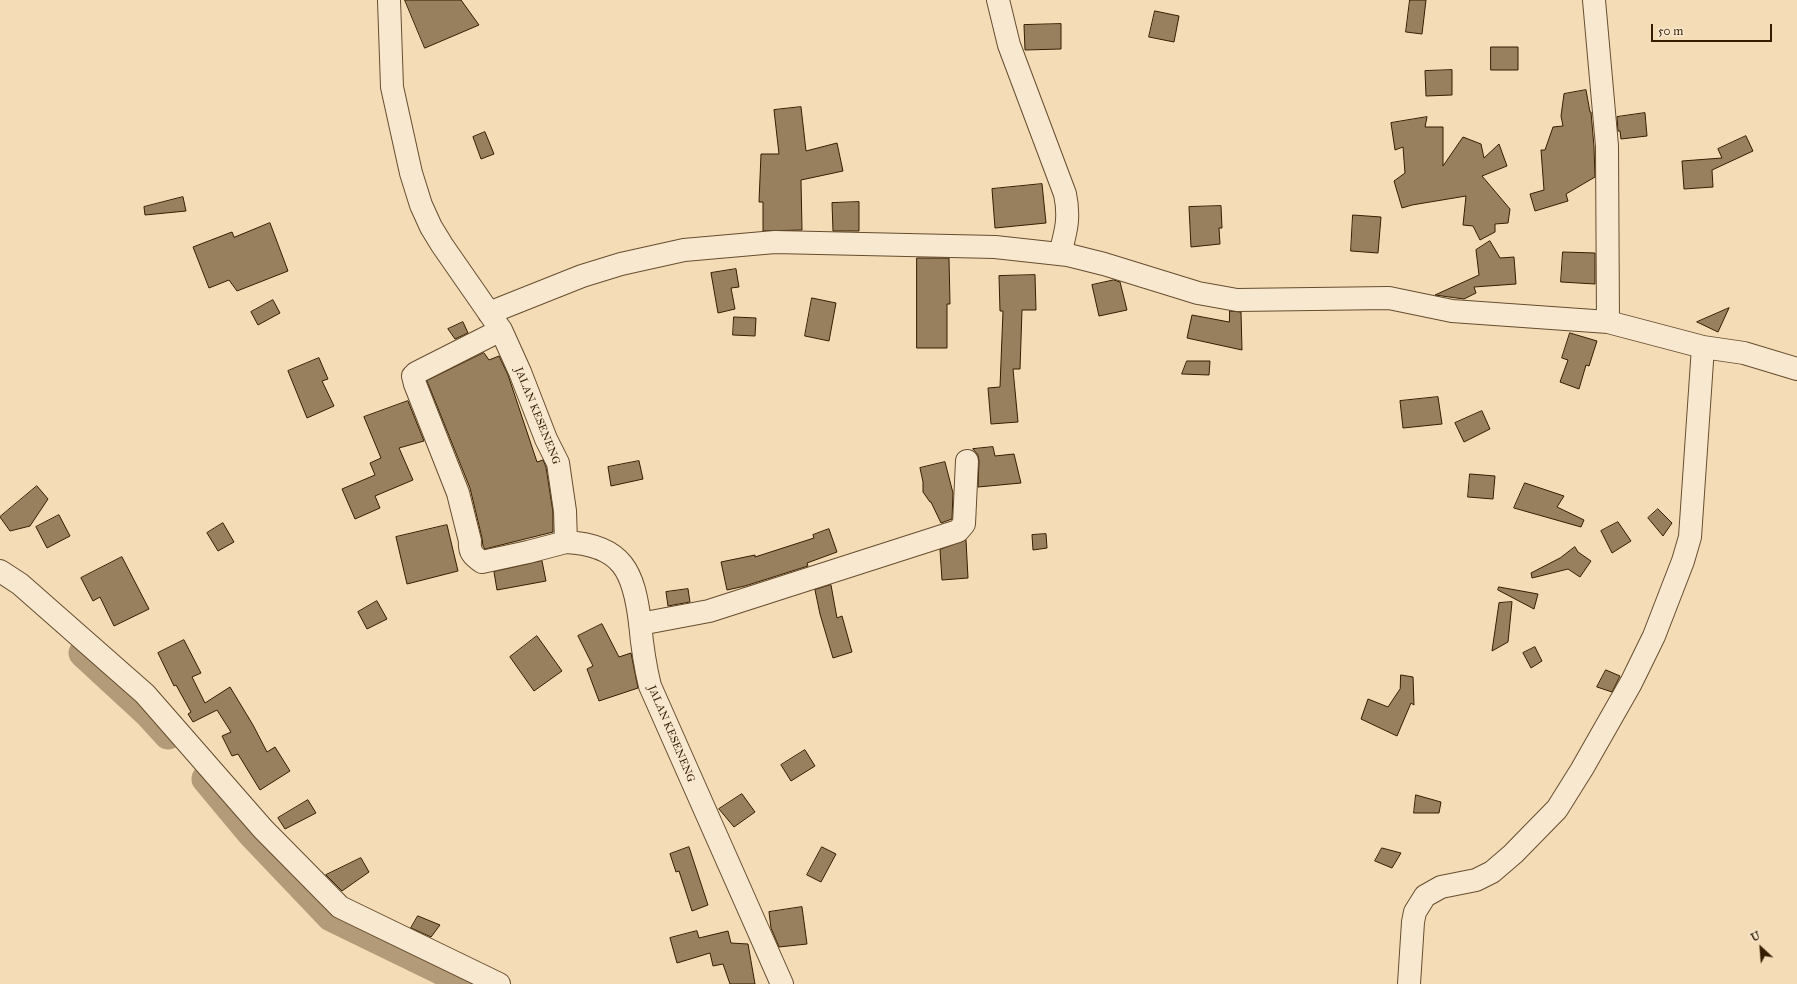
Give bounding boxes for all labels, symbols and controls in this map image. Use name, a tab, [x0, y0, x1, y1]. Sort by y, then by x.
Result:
scale bar	[1653, 16, 1774, 42]
text: 50 m	[1658, 24, 1683, 38]
street label: JALAN KESENENG	[511, 365, 563, 467]
street label: JALAN KESENENG	[645, 684, 697, 784]
north arrow	[1741, 928, 1781, 968]
text: U	[1749, 929, 1762, 945]

